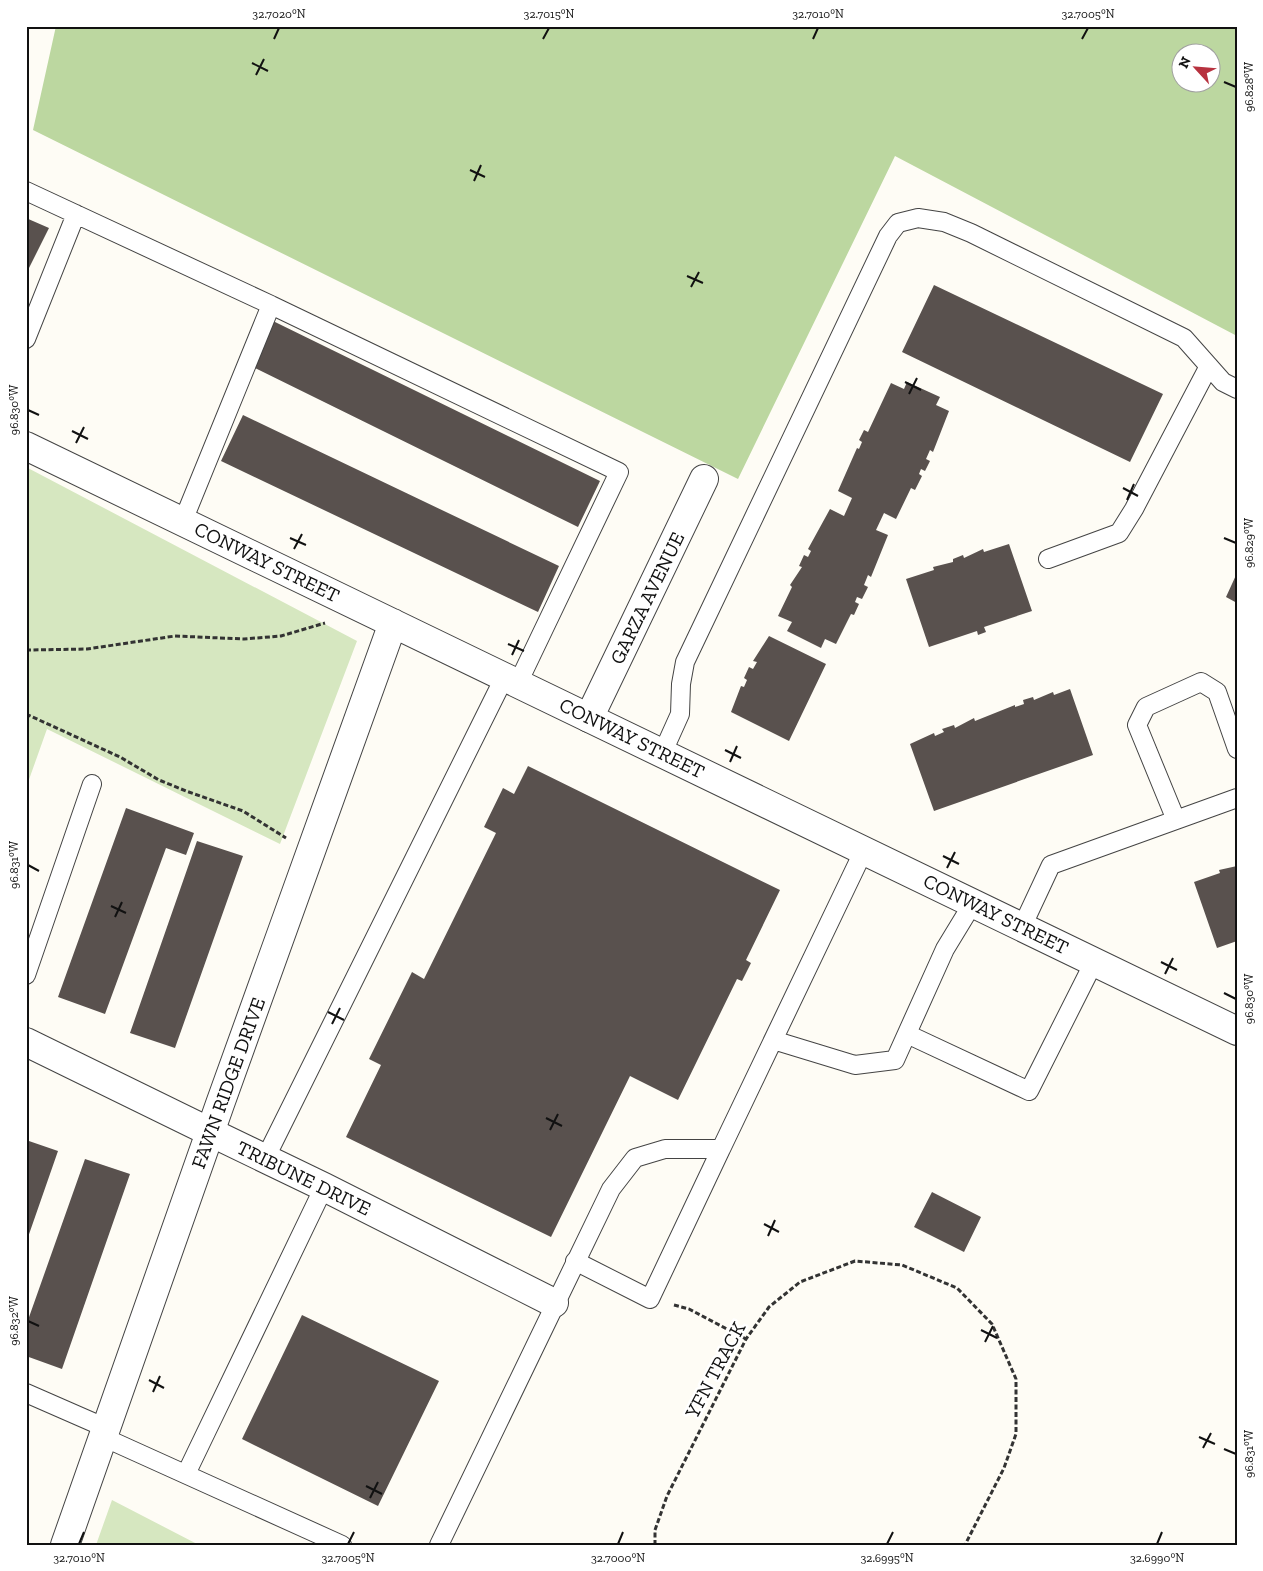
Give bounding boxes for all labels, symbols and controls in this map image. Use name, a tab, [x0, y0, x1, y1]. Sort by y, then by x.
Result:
text: 32.7020°N	[252, 7, 306, 21]
text: 32.7015°N	[524, 7, 575, 21]
text: 32.7010°N	[792, 7, 844, 21]
text: 32.7005°N	[1061, 7, 1115, 21]
north arrow	[1170, 42, 1220, 92]
text: N	[1175, 54, 1195, 71]
text: 96.828°W	[1242, 61, 1256, 112]
text: 96.830°W	[7, 384, 21, 435]
street label: CONWAY STREET	[191, 516, 343, 608]
text: 96.829°W	[1242, 517, 1256, 568]
street label: GARZA AVENUE	[605, 528, 689, 668]
street label: CONWAY STREET	[556, 692, 708, 784]
text: 96.831°W	[7, 840, 21, 889]
street label: CONWAY STREET	[920, 868, 1072, 960]
text: 96.830°W	[1242, 973, 1256, 1024]
street label: FAWN RIDGE DRIVE	[186, 994, 270, 1172]
street label: TRIBUNE DRIVE	[233, 1135, 375, 1221]
text: 96.832°W	[7, 1295, 21, 1346]
street label: YFN TRACK	[679, 1318, 750, 1423]
text: 96.831°W	[1242, 1429, 1256, 1478]
text: 32.7010°N	[53, 1551, 105, 1565]
text: 32.7005°N	[321, 1551, 375, 1565]
text: 32.7000°N	[591, 1551, 645, 1565]
text: 32.6995°N	[860, 1551, 914, 1565]
text: 32.6990°N	[1130, 1551, 1184, 1565]

